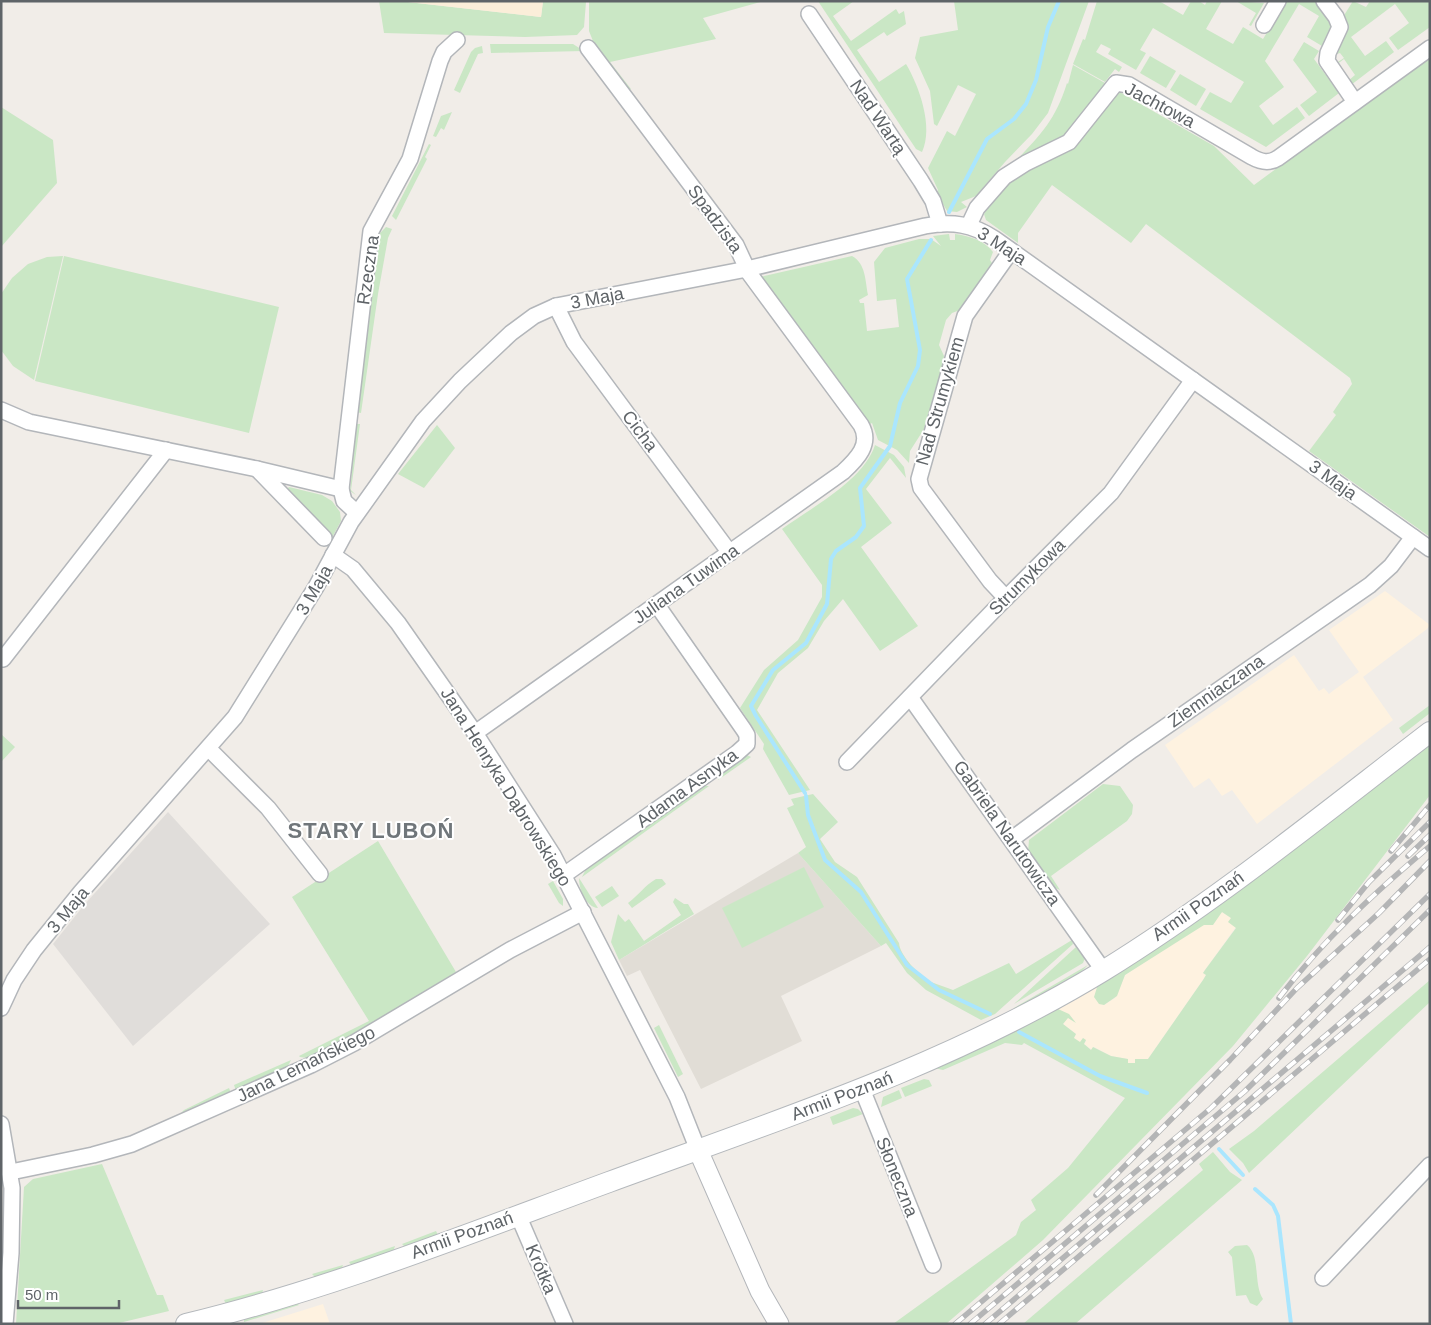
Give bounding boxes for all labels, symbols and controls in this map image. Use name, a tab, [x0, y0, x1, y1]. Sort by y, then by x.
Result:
street label: Nad Wartą	[846, 76, 911, 159]
street label: Jachtowa	[1122, 78, 1199, 132]
street label: Spadzista	[684, 181, 747, 258]
street label: 3 Maja	[974, 223, 1031, 270]
street label: Rzeczna	[353, 233, 383, 306]
street label: 3 Maja	[569, 283, 626, 313]
street label: Nad Strumykiem	[912, 334, 968, 468]
street label: Cicha	[618, 407, 662, 456]
street label: 3 Maja	[1305, 456, 1362, 505]
street label: Strumykowa	[985, 534, 1070, 619]
street label: Juliana Tuwima	[629, 540, 743, 628]
street label: 3 Maja	[292, 561, 337, 618]
street label: Ziemniaczana	[1164, 650, 1268, 731]
street label: Jana Henryka Dąbrowskiego	[437, 684, 575, 890]
street label: Adama Asnyka	[633, 744, 742, 831]
street label: Gabriela Narutowicza	[949, 757, 1065, 910]
district label: STARY LUBOŃ	[287, 818, 455, 843]
street label: Armii Poznań	[1148, 867, 1248, 945]
street label: 3 Maja	[43, 882, 94, 937]
street label: Jana Lemańskiego	[234, 1022, 378, 1106]
street label: Armii Poznań	[788, 1067, 896, 1125]
street label: Słoneczna	[872, 1134, 922, 1221]
street label: Armii Poznań	[408, 1207, 516, 1263]
street label: Krótka	[522, 1241, 561, 1298]
scale bar	[18, 1278, 119, 1310]
text: 50 m	[25, 1286, 58, 1303]

